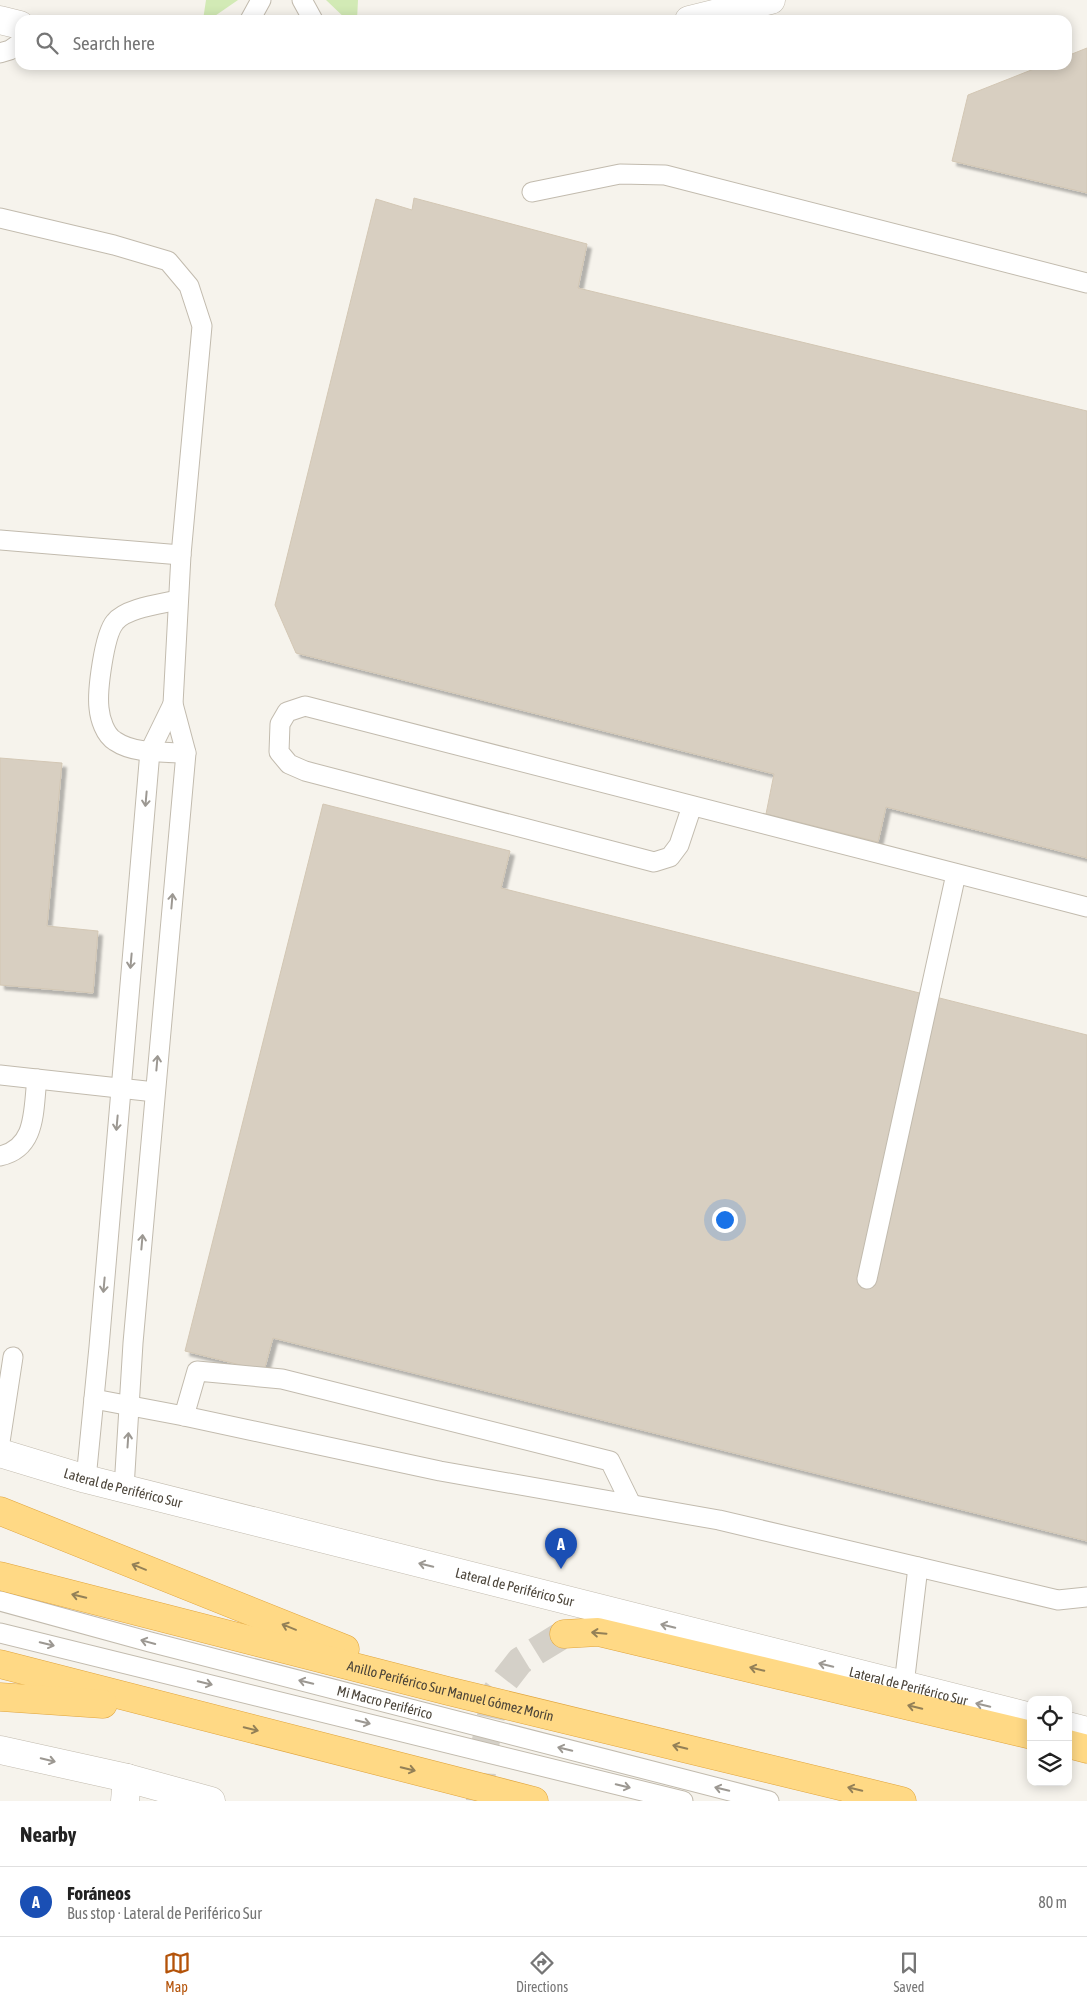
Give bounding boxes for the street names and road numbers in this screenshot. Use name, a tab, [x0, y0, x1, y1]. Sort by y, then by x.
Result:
street label: Lateral de Periférico Sur	[62, 1465, 185, 1511]
street label: Lateral de Periférico Sur	[454, 1564, 577, 1610]
street label: Anillo Periférico Sur Manuel Gómez Morín	[346, 1657, 555, 1724]
street label: Lateral de Periférico Sur	[848, 1664, 970, 1709]
street label: Mi Macro Periférico	[335, 1682, 434, 1722]

